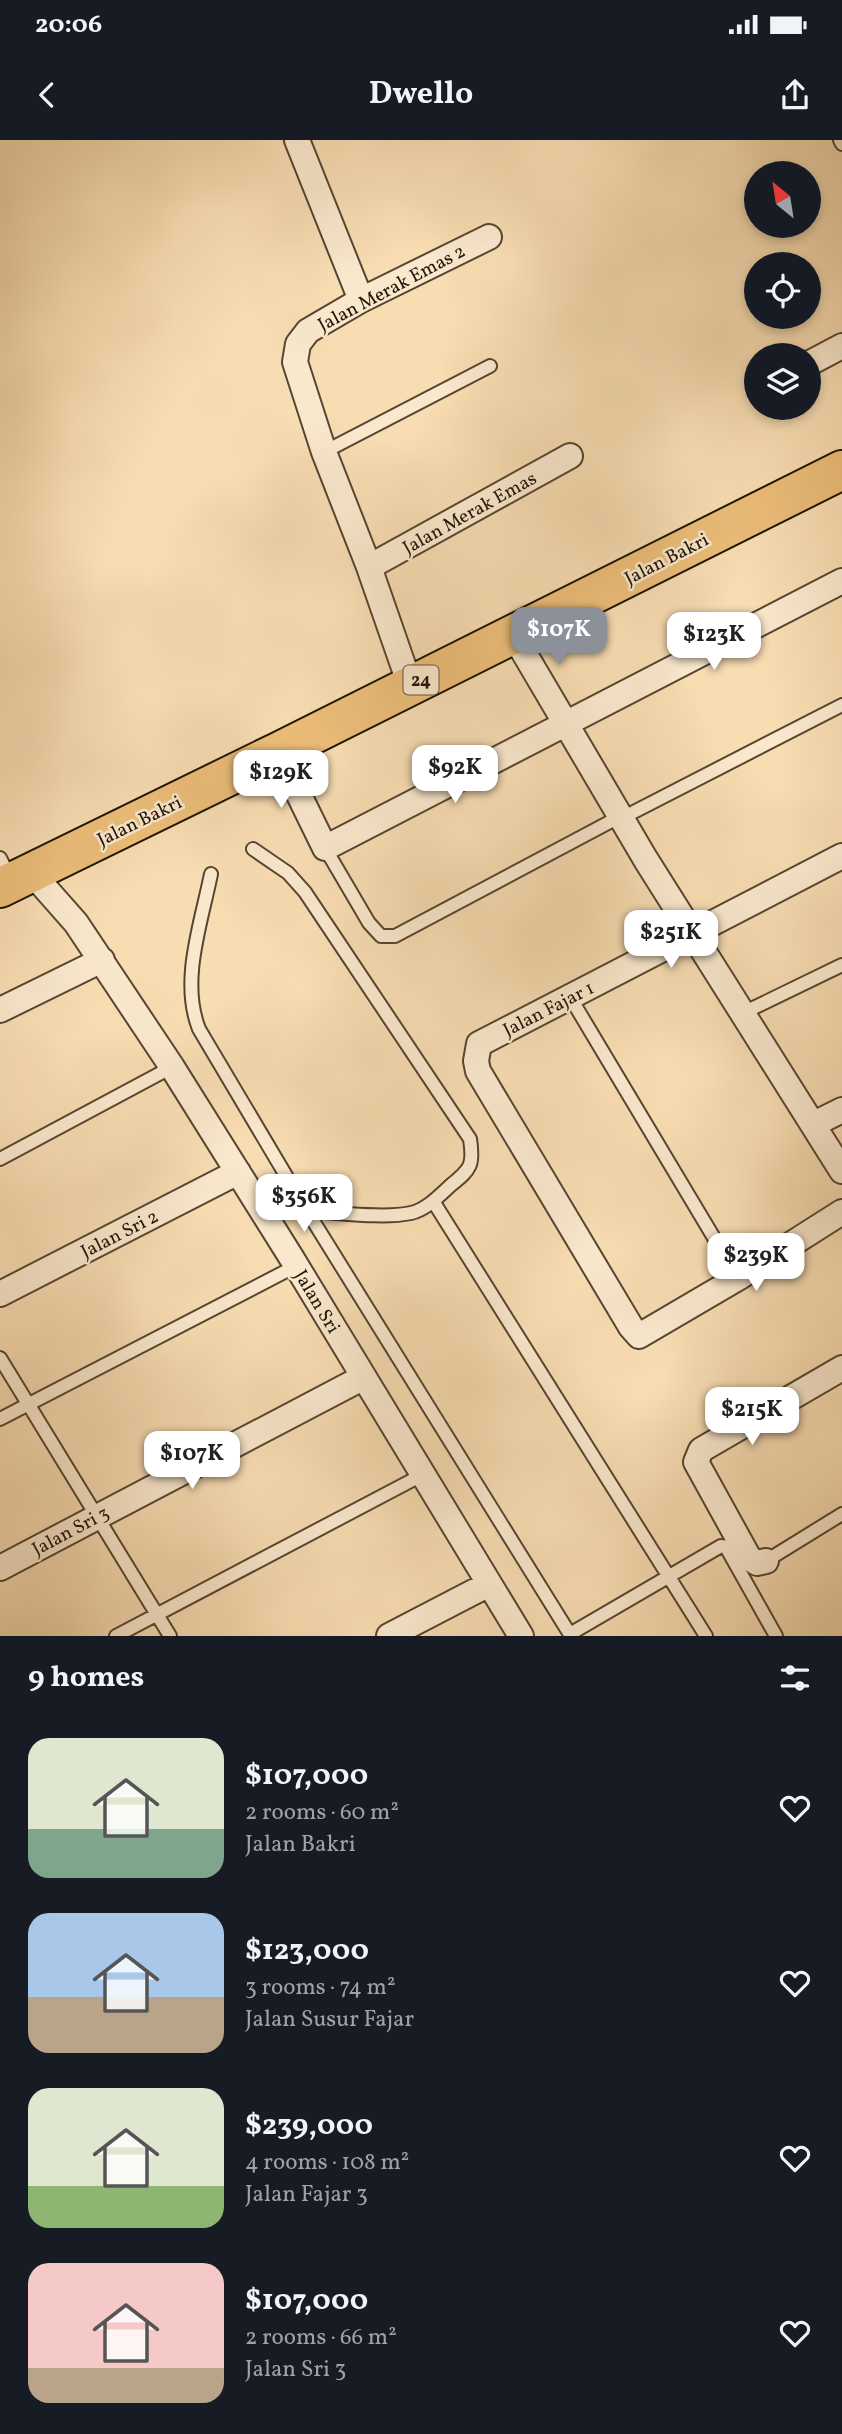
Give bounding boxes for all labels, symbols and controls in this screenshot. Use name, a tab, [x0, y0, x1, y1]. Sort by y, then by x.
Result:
text: 20:06	[35, 7, 102, 43]
text: Dwello	[369, 73, 473, 117]
icon: back	[28, 76, 66, 114]
icon: share	[776, 76, 814, 114]
north arrow	[744, 161, 821, 238]
map controls	[744, 161, 821, 420]
street label: Jalan Merak Emas 2	[314, 239, 470, 339]
button: locate	[744, 252, 821, 329]
button: layers	[744, 343, 821, 420]
street label: Jalan Merak Emas	[398, 466, 542, 561]
street label: Jalan Bakri	[620, 527, 714, 592]
pin: $107K	[510, 608, 608, 667]
pin: $123K	[665, 612, 763, 672]
text: $107K	[527, 614, 591, 646]
text: $123K	[683, 619, 745, 651]
road number: 24	[404, 666, 438, 694]
pin: $92K	[414, 746, 496, 805]
pin: $129K	[232, 750, 330, 810]
text: $92K	[428, 752, 482, 784]
text: $129K	[249, 757, 313, 789]
street label: Jalan Bakri	[93, 790, 187, 854]
pin: $251K	[622, 910, 720, 970]
text: $251K	[640, 917, 702, 949]
street label: Jalan Fajar 1	[499, 976, 599, 1044]
pin: $356K	[255, 1174, 353, 1234]
text: $356K	[272, 1181, 336, 1213]
street label: Jalan Sri 2	[77, 1204, 163, 1265]
pin: $239K	[707, 1234, 805, 1293]
text: $239K	[723, 1240, 789, 1272]
street label: Jalan Sri	[287, 1265, 346, 1339]
pin: $215K	[703, 1388, 801, 1447]
text: $215K	[721, 1394, 783, 1426]
pin: $107K	[143, 1432, 241, 1491]
text: $107K	[160, 1438, 224, 1470]
street label: Jalan Sri 3	[28, 1501, 114, 1563]
text: 9 homes	[28, 1657, 144, 1699]
icon: filters	[776, 1659, 814, 1697]
text: $107,000	[245, 1755, 368, 1797]
icon: home	[84, 1766, 168, 1850]
icon: heart	[776, 1789, 814, 1827]
text: 2 rooms · 60 m²	[245, 1797, 399, 1829]
text: Jalan Bakri	[245, 1829, 356, 1861]
text: $123,000	[245, 1930, 369, 1972]
icon: home	[84, 1941, 168, 2025]
icon: heart	[776, 1964, 814, 2002]
text: 3 rooms · 74 m²	[245, 1972, 395, 2004]
text: Jalan Susur Fajar	[245, 2004, 414, 2036]
text: $239,000	[245, 2105, 373, 2147]
icon: home	[84, 2116, 168, 2200]
icon: heart	[776, 2139, 814, 2177]
text: 4 rooms · 108 m²	[245, 2147, 409, 2179]
text: Jalan Fajar 3	[245, 2179, 368, 2211]
text: $107,000	[245, 2280, 368, 2322]
icon: home	[84, 2291, 168, 2375]
icon: heart	[776, 2314, 814, 2352]
text: 2 rooms · 66 m²	[245, 2322, 397, 2354]
text: Jalan Sri 3	[245, 2354, 346, 2386]

